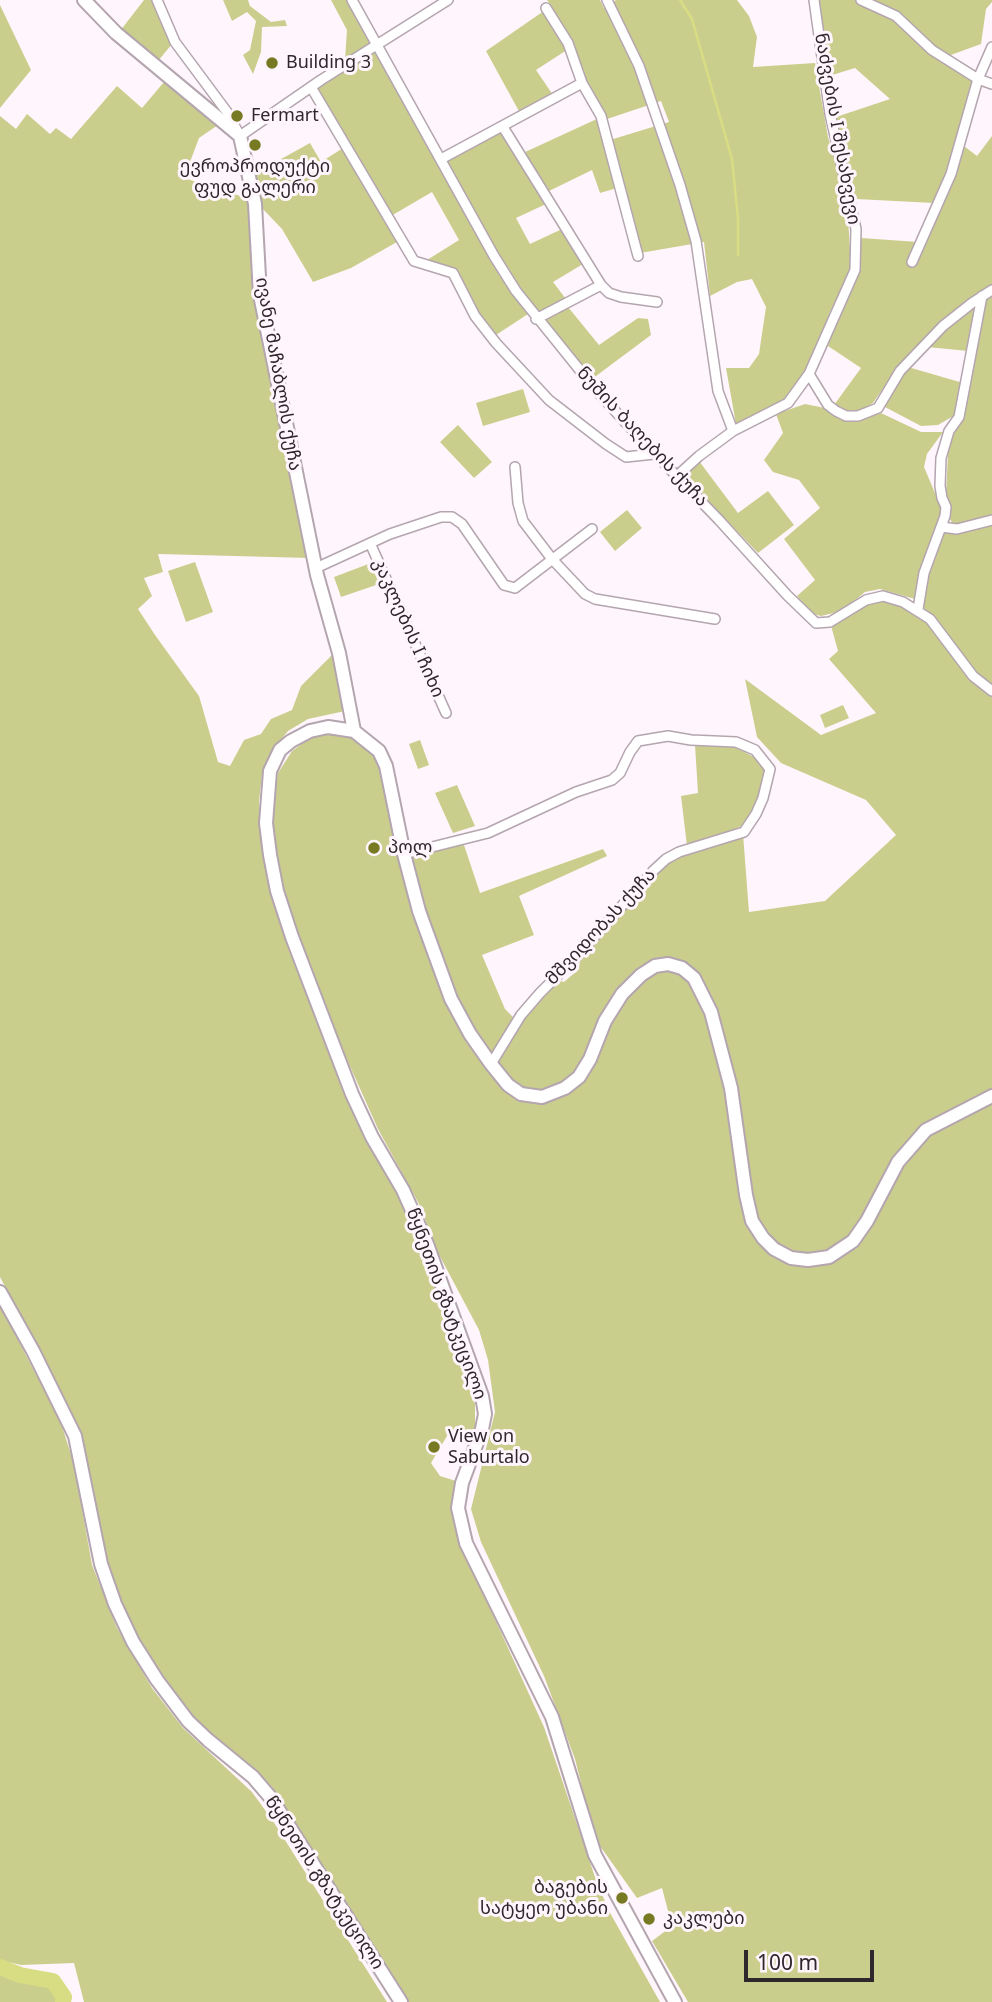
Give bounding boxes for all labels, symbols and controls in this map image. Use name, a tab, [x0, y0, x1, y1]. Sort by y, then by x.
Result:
street label: ნაძვების I შესახვევი	[810, 32, 864, 226]
place label: Building 3	[286, 52, 371, 74]
marker: Building 3	[264, 55, 280, 71]
place label: Fermart	[251, 105, 319, 127]
marker: Fermart	[229, 108, 245, 124]
marker: ევროპროდუქტი ფუდ გალერი	[247, 137, 263, 153]
place label: ევროპროდუქტი ფუდ გალერი	[180, 156, 330, 198]
street label: ივანე მაჩაბლის ქუჩა	[250, 276, 306, 472]
street label: ნუშის ბაღების ქუჩა	[572, 363, 712, 511]
street label: კაკლების I ჩიხი	[368, 555, 448, 701]
place label: პოლ	[388, 837, 432, 859]
marker: პოლ	[366, 840, 382, 856]
street label: მშვიდობას ქუჩა	[542, 865, 660, 989]
street label: წყნეთის გზატკეცილი	[401, 1205, 491, 1403]
place label: View on Saburtalo	[448, 1426, 530, 1468]
marker: View on Saburtalo	[426, 1439, 442, 1455]
street label: წყნეთის გზატკეცილი	[260, 1792, 388, 1974]
place label: ბაგების სატყეო უბანი	[480, 1877, 608, 1920]
marker: ბაგების სატყეო უბანი	[614, 1890, 630, 1906]
place label: კაკლები	[663, 1908, 745, 1930]
marker: კაკლები	[641, 1911, 657, 1927]
scale bar	[747, 1936, 876, 1980]
text: 100 m	[757, 1948, 818, 1976]

